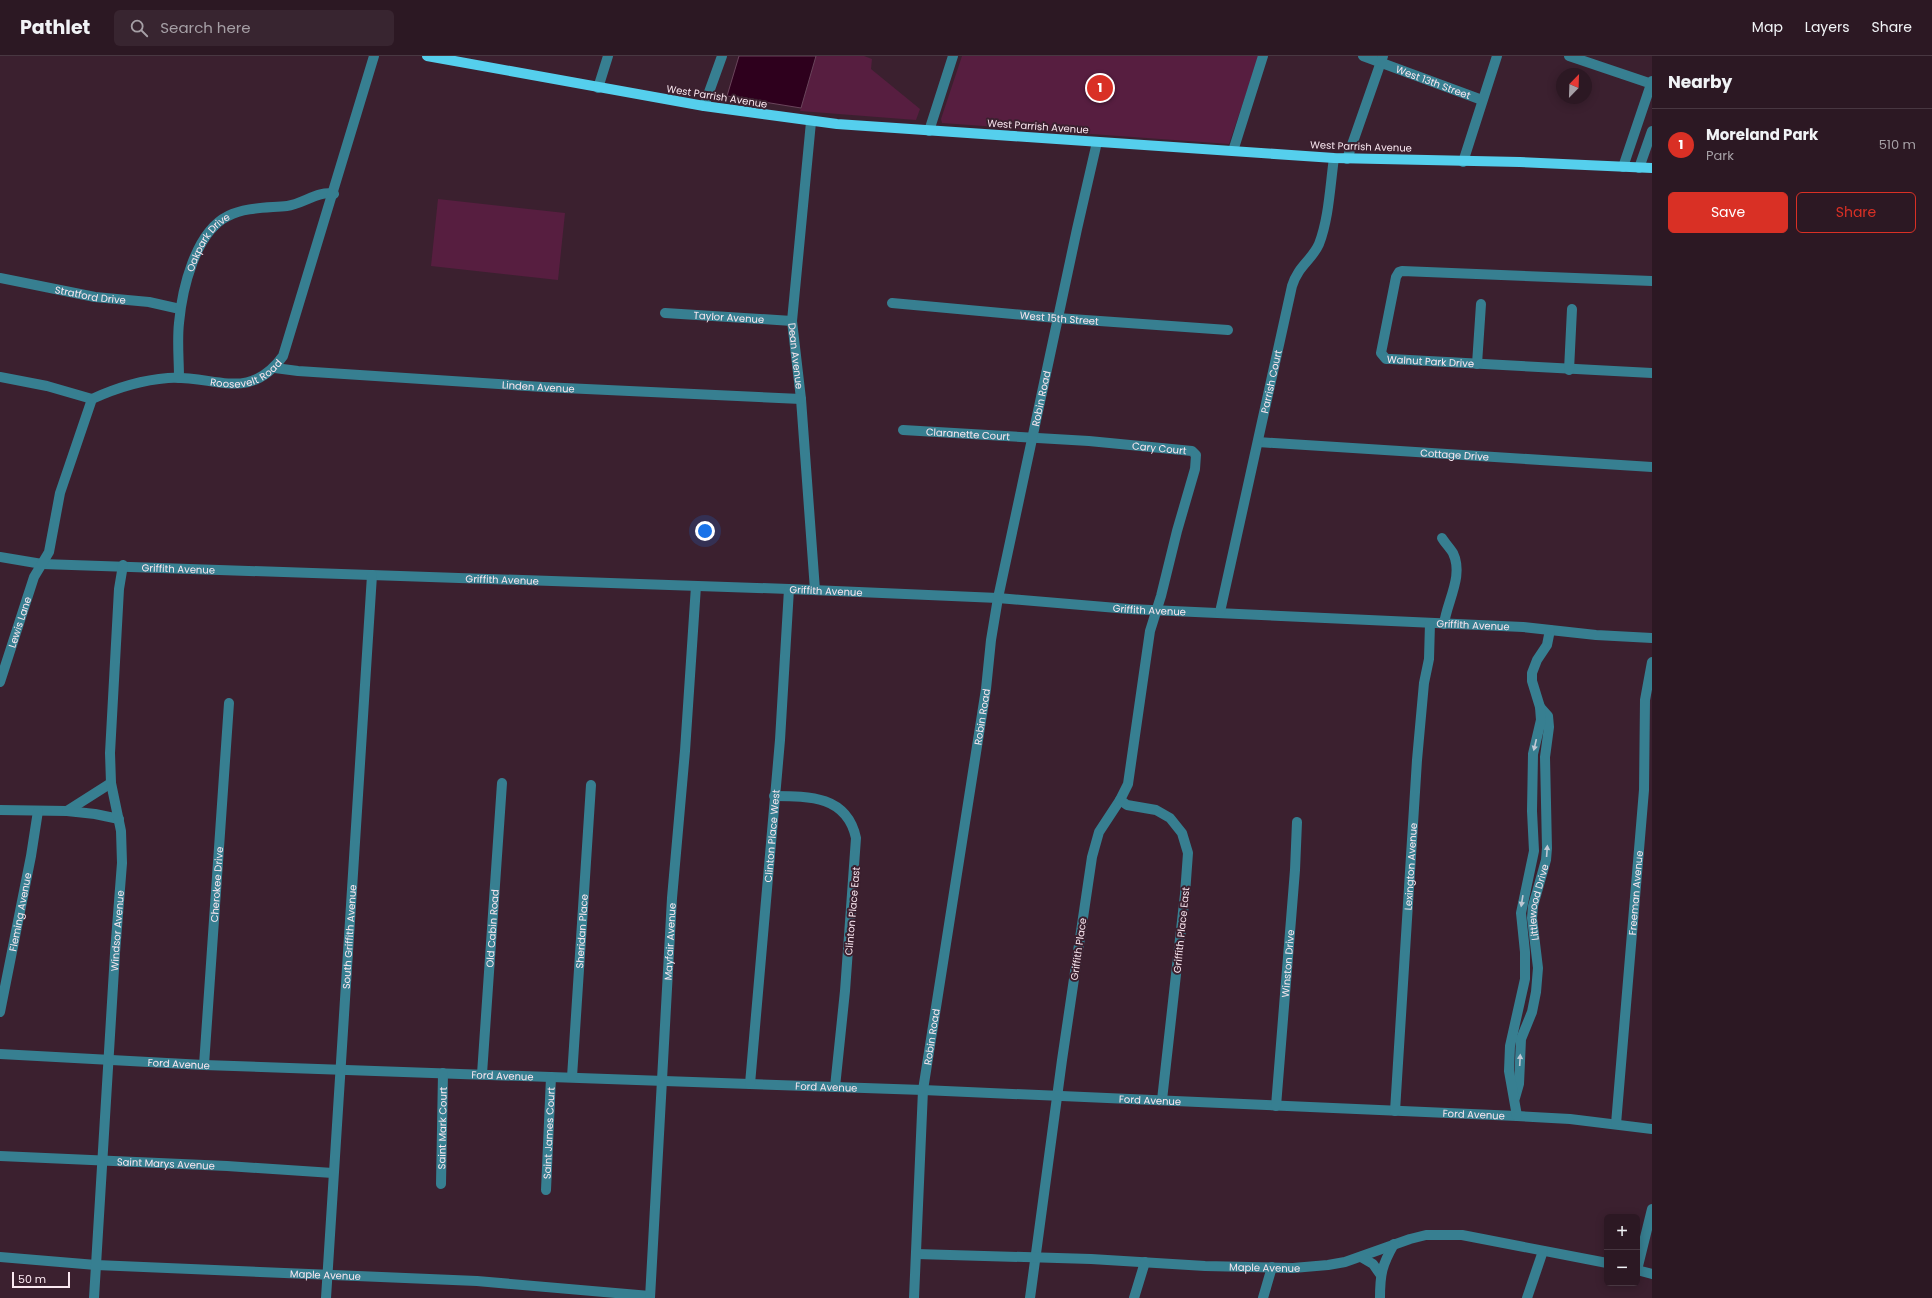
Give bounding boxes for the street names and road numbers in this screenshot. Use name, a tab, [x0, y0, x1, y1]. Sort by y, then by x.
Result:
street label: West 13th Street	[1394, 62, 1473, 103]
street label: West Parrish Avenue	[665, 81, 768, 112]
street label: West Parrish Avenue	[987, 115, 1089, 138]
street label: West Parrish Avenue	[1310, 137, 1412, 156]
street label: Oakpark Drive	[183, 209, 233, 274]
street label: Stratford Drive	[54, 282, 126, 308]
street label: Taylor Avenue	[693, 308, 765, 327]
street label: West 15th Street	[1019, 308, 1100, 329]
street label: Dean Avenue	[784, 322, 807, 390]
street label: Parrish Court	[1257, 348, 1286, 415]
street label: Walnut Park Drive	[1386, 352, 1474, 371]
street label: Roosevelt Road	[209, 356, 286, 392]
street label: Robin Road	[1028, 369, 1054, 428]
street label: Linden Avenue	[501, 377, 575, 396]
street label: Claranette Court	[925, 424, 1011, 444]
street label: Cary Court	[1131, 438, 1187, 458]
street label: Cottage Drive	[1420, 445, 1489, 465]
street label: Griffith Avenue	[141, 560, 215, 578]
street label: Griffith Avenue	[465, 571, 539, 589]
street label: Griffith Avenue	[789, 582, 863, 600]
street label: Lewis Lane	[5, 595, 35, 650]
street label: Griffith Avenue	[1112, 601, 1186, 620]
street label: Griffith Avenue	[1436, 616, 1510, 634]
street label: Robin Road	[970, 688, 994, 746]
street label: Clinton Place West	[761, 789, 784, 883]
street label: Lexington Avenue	[1401, 822, 1421, 911]
street label: Cherokee Drive	[207, 846, 227, 923]
street label: Freeman Avenue	[1625, 850, 1647, 936]
street label: Littlewood Drive	[1525, 862, 1553, 941]
street label: Clinton Place East	[841, 866, 864, 956]
street label: Fleming Avenue	[5, 871, 36, 953]
street label: South Griffith Avenue	[339, 884, 360, 990]
street label: Griffith Place East	[1170, 886, 1194, 974]
street label: Old Cabin Road	[482, 889, 503, 968]
street label: Windsor Avenue	[107, 890, 128, 972]
street label: Sheridan Place	[572, 894, 592, 969]
street label: Mayfair Avenue	[660, 902, 680, 981]
street label: Griffith Place	[1067, 917, 1090, 981]
street label: Winston Drive	[1278, 929, 1298, 998]
street label: Robin Road	[920, 1008, 944, 1066]
street label: Ford Avenue	[147, 1055, 210, 1073]
street label: Ford Avenue	[471, 1067, 534, 1084]
street label: Ford Avenue	[795, 1079, 858, 1096]
street label: Saint Mark Court	[434, 1086, 451, 1169]
street label: Saint James Court	[539, 1086, 559, 1179]
street label: Ford Avenue	[1119, 1092, 1181, 1109]
street label: Ford Avenue	[1442, 1106, 1505, 1123]
street label: Saint Marys Avenue	[116, 1154, 215, 1173]
street label: Maple Avenue	[1229, 1260, 1301, 1276]
street label: Maple Avenue	[290, 1266, 361, 1284]

